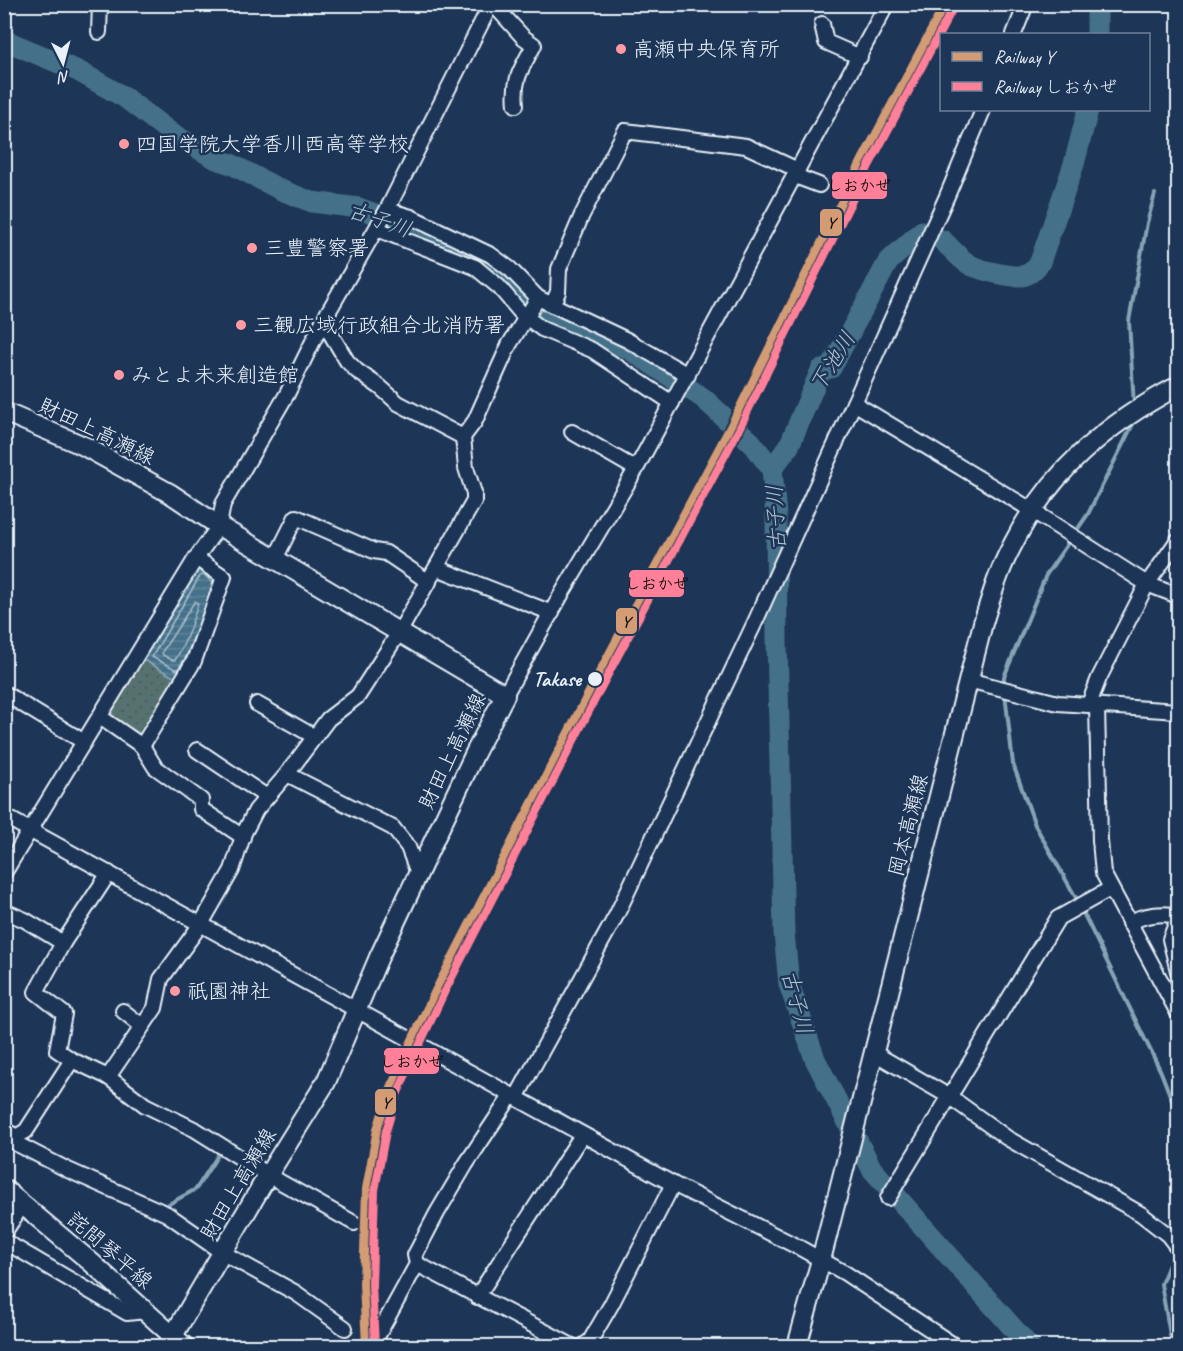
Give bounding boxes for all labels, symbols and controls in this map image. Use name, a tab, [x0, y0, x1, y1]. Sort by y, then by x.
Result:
north arrow	[33, 33, 93, 93]
legend	[940, 33, 1150, 111]
place label: 高瀬中央保育所	[633, 36, 780, 62]
marker: 高瀬中央保育所	[614, 42, 628, 56]
text: Railway Y	[994, 46, 1058, 68]
text: N	[55, 66, 70, 88]
text: Railway しおかぜ	[994, 76, 1117, 98]
place label: 四国学院大学香川西高等学校	[136, 131, 409, 157]
marker: 四国学院大学香川西高等学校	[117, 137, 131, 151]
line badge: しおかぜ	[831, 171, 888, 200]
text: しおかぜ	[827, 176, 891, 196]
water label: 古子川	[344, 196, 415, 244]
line badge: Y	[819, 208, 843, 237]
text: Y	[827, 213, 839, 233]
place label: 三豊警察署	[264, 235, 369, 261]
marker: 三豊警察署	[245, 241, 259, 255]
place label: 三観広域行政組合北消防署	[253, 312, 505, 338]
marker: 三観広域行政組合北消防署	[234, 318, 248, 332]
water label: 下池川	[803, 326, 862, 397]
place label: みとよ未来創造館	[131, 362, 299, 388]
marker: みとよ未来創造館	[112, 368, 126, 382]
street label: 財田上高瀬線	[35, 392, 159, 470]
water label: 古子川	[760, 484, 792, 552]
line badge: しおかぜ	[628, 569, 685, 598]
text: しおかぜ	[625, 574, 689, 594]
line badge: Y	[615, 607, 638, 635]
text: Y	[622, 612, 634, 632]
place label: Takase	[533, 666, 583, 692]
marker: Takase	[586, 670, 604, 688]
street label: 財田上高瀬線	[413, 689, 491, 813]
street label: 岡本高瀬線	[883, 771, 933, 879]
water label: 古子川	[775, 967, 819, 1038]
place label: 祇園神社	[187, 978, 271, 1004]
marker: 祇園神社	[168, 984, 182, 998]
line badge: しおかぜ	[383, 1047, 440, 1075]
text: しおかぜ	[380, 1052, 444, 1072]
line badge: Y	[374, 1088, 397, 1116]
text: Y	[382, 1093, 394, 1113]
street label: 財田上高瀬線	[194, 1123, 282, 1245]
street label: 詫間琴平線	[62, 1206, 158, 1294]

